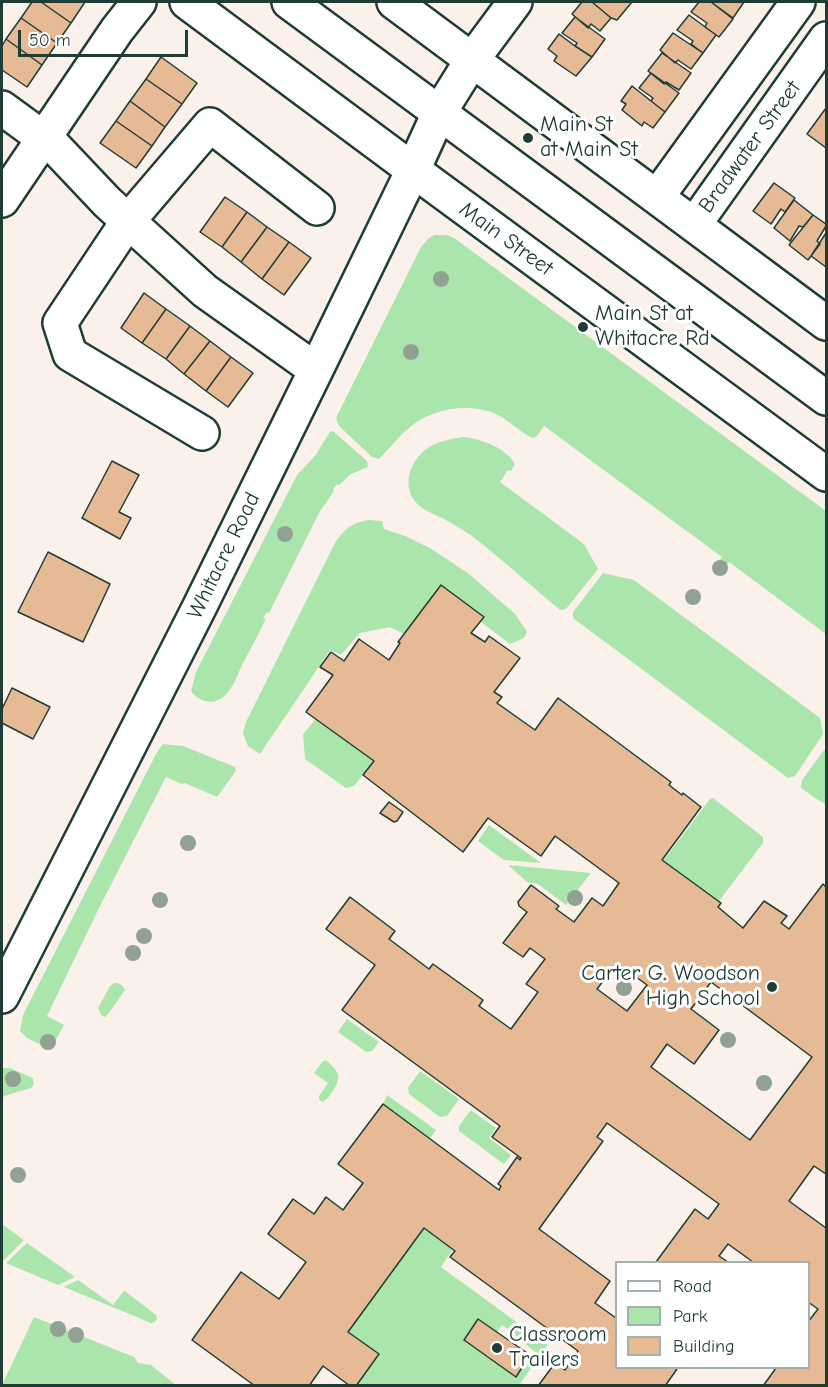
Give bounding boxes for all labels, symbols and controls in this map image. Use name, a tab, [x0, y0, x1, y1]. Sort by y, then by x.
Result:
scale bar	[21, 18, 190, 56]
text: 50 m	[29, 30, 71, 51]
street label: Bradwater Street	[693, 76, 807, 218]
place label: Main St at Main St	[540, 112, 638, 164]
marker: Main St at Main St	[521, 131, 535, 145]
street label: Main Street	[454, 196, 558, 282]
place label: Main St at Whitacre Rd	[595, 301, 710, 352]
marker: Main St at Whitacre Rd	[576, 320, 590, 334]
street label: Whitacre Road	[182, 488, 266, 624]
place label: Carter G. Woodson High School	[581, 961, 760, 1012]
marker: Carter G. Woodson High School	[765, 980, 779, 994]
legend	[615, 1261, 810, 1369]
text: Road	[673, 1276, 712, 1297]
text: Park	[673, 1306, 707, 1327]
place label: Classroom Trailers	[509, 1322, 607, 1374]
text: Building	[673, 1336, 735, 1357]
marker: Classroom Trailers	[490, 1341, 504, 1355]

